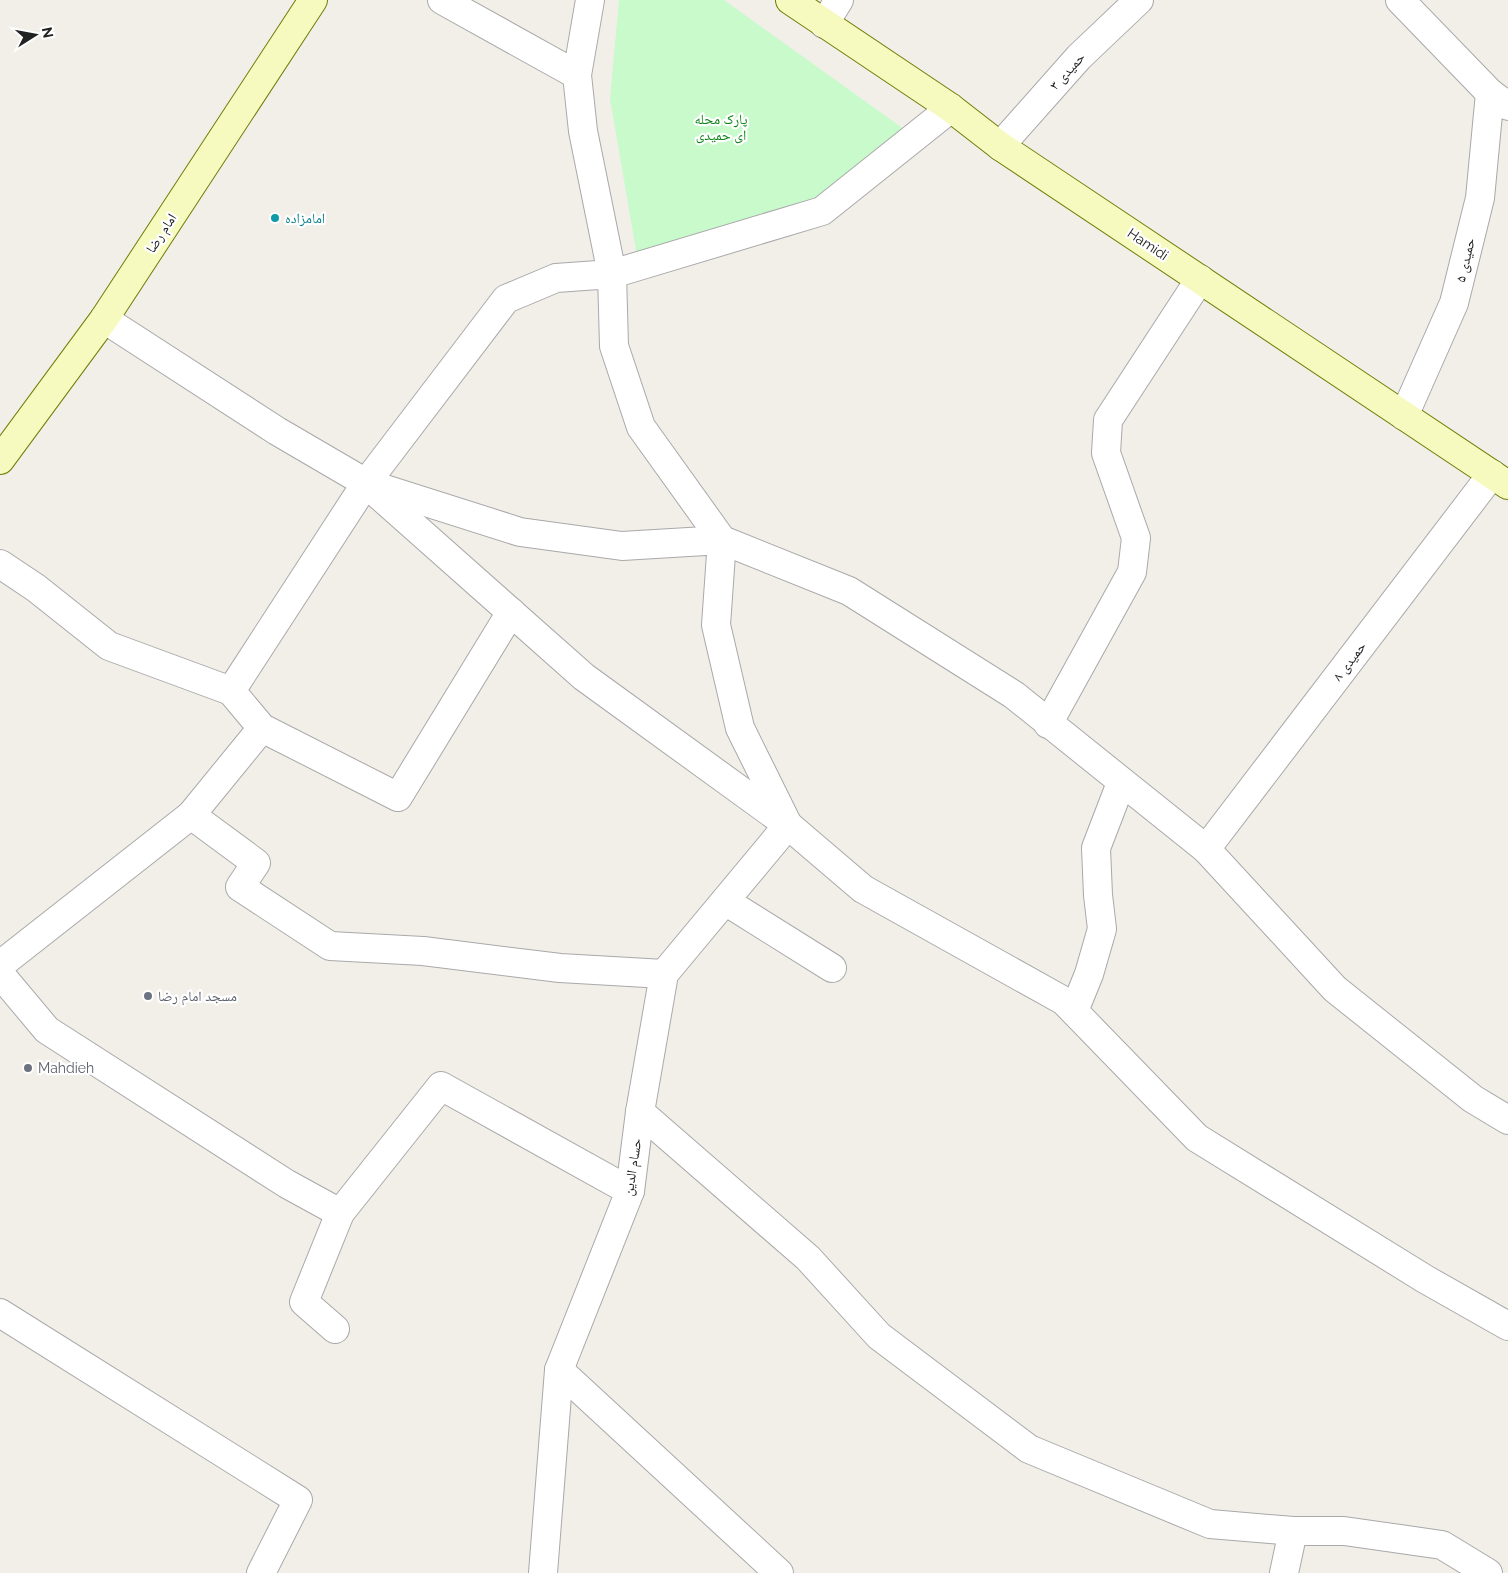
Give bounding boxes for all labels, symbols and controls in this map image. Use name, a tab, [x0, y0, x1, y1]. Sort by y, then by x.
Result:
north arrow	[10, 10, 60, 60]
text: N	[39, 26, 57, 39]
street label: حمیدی ۳	[1046, 49, 1089, 94]
park label: پارک محله ای حمیدی	[695, 111, 748, 144]
street label: امام رضا	[142, 210, 181, 257]
place label: امامزاده	[285, 210, 325, 227]
marker: امامزاده	[269, 212, 281, 224]
street label: Hamidi	[1125, 225, 1171, 263]
street label: حمیدی ۵	[1452, 236, 1479, 284]
street label: حمیدی ۸	[1329, 638, 1370, 684]
place label: مسجد امام رضا	[158, 988, 237, 1006]
marker: مسجد امام رضا	[142, 990, 154, 1002]
place label: Mahdieh	[38, 1060, 94, 1076]
marker: Mahdieh	[22, 1062, 34, 1074]
street label: حسام الدین	[620, 1137, 646, 1197]

